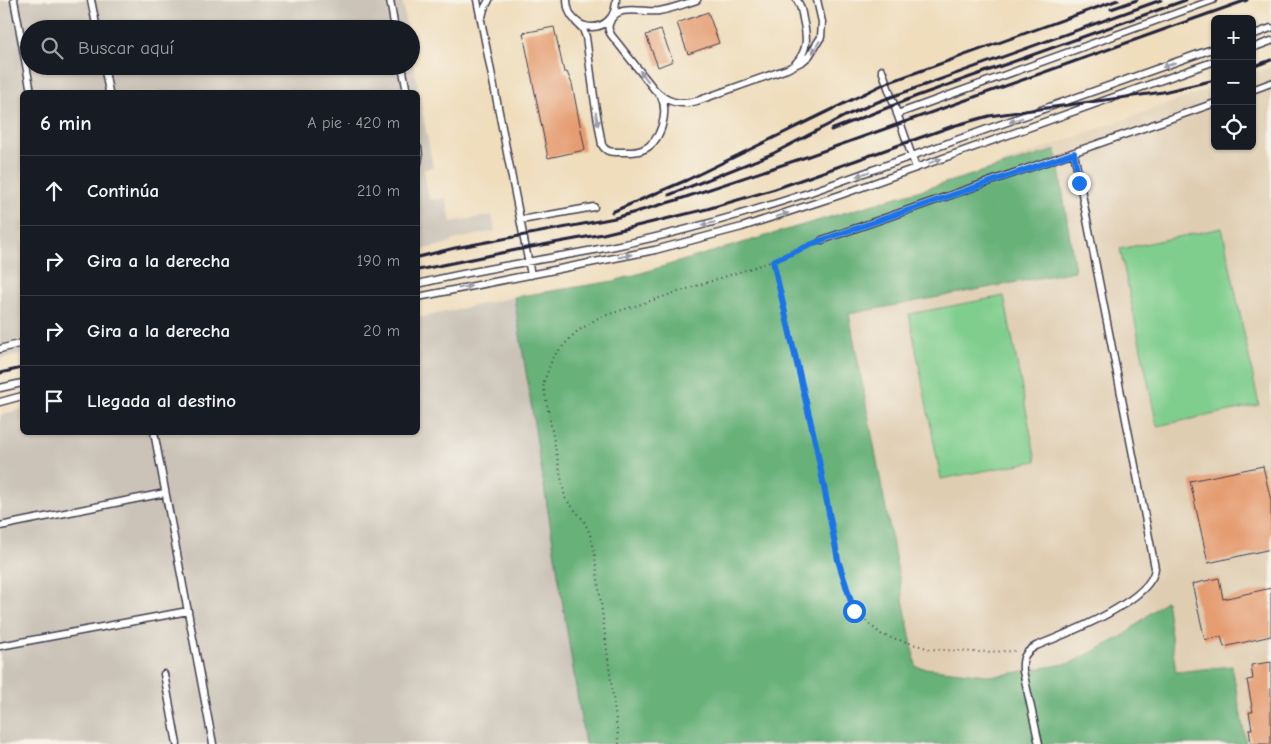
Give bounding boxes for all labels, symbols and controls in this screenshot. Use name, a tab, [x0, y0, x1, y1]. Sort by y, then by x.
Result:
map controls	[1211, 15, 1256, 150]
button: +	[1211, 15, 1256, 60]
search box	[20, 20, 420, 75]
icon: search	[38, 34, 66, 62]
text: Buscar aquí	[78, 37, 174, 59]
one-way arrow	[811, 40, 820, 53]
button: −	[1211, 60, 1256, 105]
one-way arrow	[1161, 61, 1176, 69]
one-way arrow	[638, 70, 649, 83]
button: locate	[1211, 105, 1256, 150]
text: 6 min	[40, 111, 92, 135]
one-way arrow	[594, 112, 602, 128]
text: A pie · 420 m	[307, 114, 400, 132]
one-way arrow	[1008, 116, 1023, 124]
one-way arrow	[928, 157, 943, 164]
one-way arrow	[855, 171, 870, 178]
route end	[1068, 172, 1091, 195]
icon: ahead	[40, 177, 68, 205]
text: Continúa	[87, 180, 159, 202]
text: 210 m	[357, 182, 400, 200]
one-way arrow	[775, 211, 790, 219]
one-way arrow	[701, 220, 716, 228]
icon: right	[40, 247, 68, 275]
text: Gira a la derecha	[87, 250, 230, 272]
text: 190 m	[357, 252, 400, 270]
one-way arrow	[617, 252, 633, 260]
one-way arrow	[458, 283, 474, 291]
icon: right	[40, 317, 68, 345]
text: Gira a la derecha	[87, 320, 230, 342]
text: 20 m	[363, 322, 400, 340]
icon: arrive	[40, 387, 68, 415]
text: Llegada al destino	[87, 390, 236, 412]
route start	[843, 600, 866, 623]

